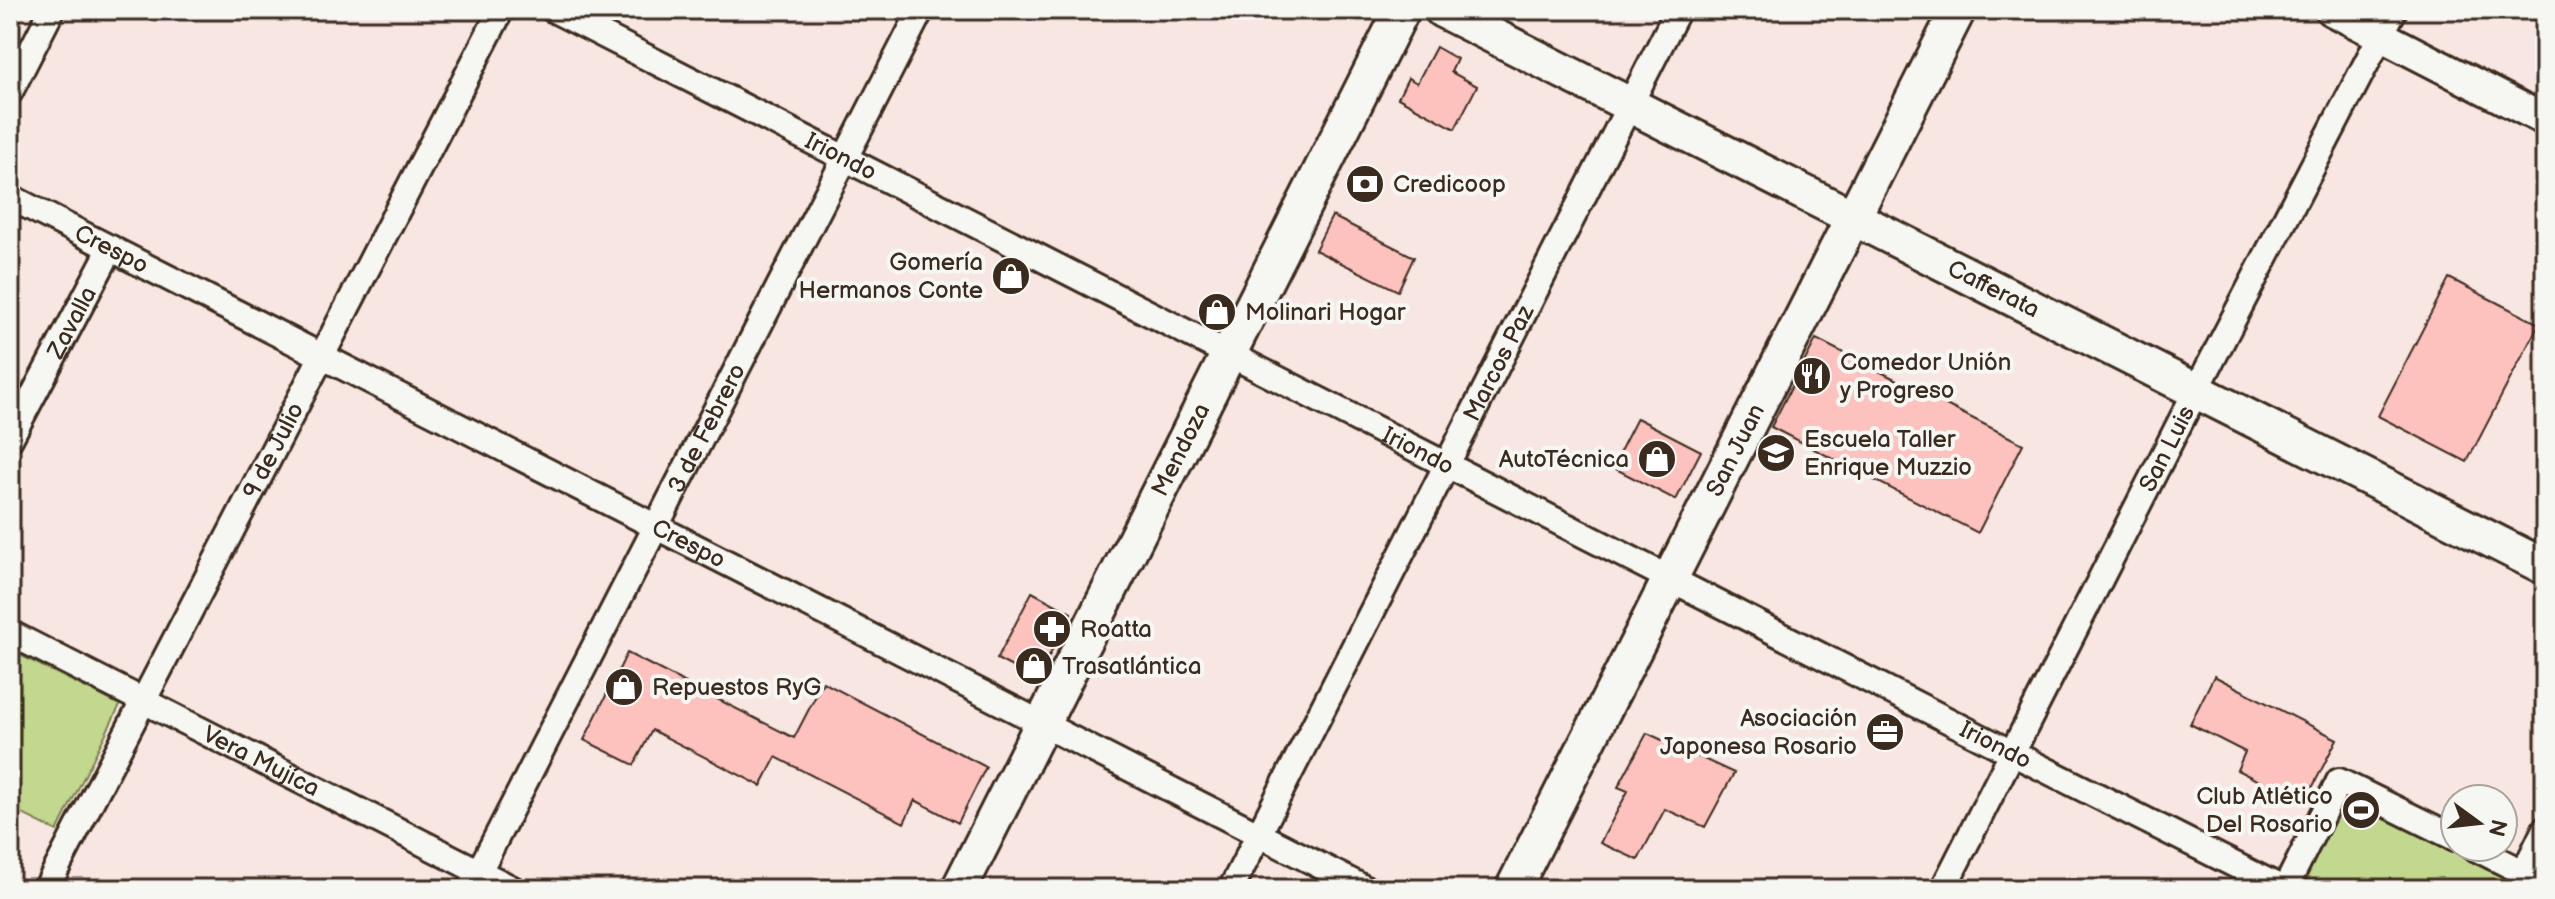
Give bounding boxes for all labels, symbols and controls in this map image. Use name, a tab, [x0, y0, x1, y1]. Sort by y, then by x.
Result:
street label: Iriondo	[800, 126, 881, 187]
bank icon: Credicoop	[1344, 163, 1386, 205]
place label: Credicoop	[1393, 170, 1506, 199]
street label: Crespo	[70, 218, 153, 280]
place label: Gomería Hermanos Conte	[798, 248, 983, 305]
street label: Cafferata	[1943, 254, 2044, 324]
shop icon: Gomería Hermanos Conte	[990, 255, 1032, 297]
street label: Zavalla	[41, 282, 103, 364]
shop icon: Molinari Hogar	[1196, 291, 1238, 333]
place label: Molinari Hogar	[1245, 298, 1406, 327]
street label: Marcos Paz	[1457, 300, 1541, 426]
place label: Comedor Unión y Progreso	[1839, 348, 2011, 405]
restaurant icon: Comedor Unión y Progreso	[1791, 355, 1833, 397]
street label: 3 de Febrero	[662, 359, 752, 498]
street label: 9 de Julio	[237, 398, 310, 503]
street label: Mendoza	[1145, 398, 1216, 501]
street label: San Juan	[1700, 399, 1771, 501]
street label: San Luis	[2133, 401, 2201, 497]
street label: Iriondo	[1377, 421, 1459, 481]
place label: Escuela Taller Enrique Muzzio	[1804, 425, 1972, 482]
school or university icon: Escuela Taller Enrique Muzzio	[1755, 432, 1797, 474]
shop icon: AutoTécnica	[1636, 438, 1678, 480]
place label: AutoTécnica	[1499, 445, 1629, 474]
street label: Crespo	[647, 513, 730, 575]
pharmacy icon: Roatta	[1031, 608, 1073, 650]
place label: Roatta	[1080, 615, 1152, 644]
shop icon: Trasatlántica	[1013, 645, 1055, 687]
place label: Trasatlántica	[1062, 652, 1201, 681]
shop icon: Repuestos RyG	[603, 666, 645, 708]
place label: Repuestos RyG	[652, 673, 821, 702]
place label: Asociación Japonesa Rosario	[1660, 704, 1857, 761]
office icon: Asociación Japonesa Rosario	[1864, 711, 1906, 753]
street label: Iriondo	[1955, 715, 2036, 775]
street label: Vera Mujíca	[198, 720, 324, 803]
place label: Club Atlético Del Rosario	[2196, 782, 2333, 839]
north arrow	[2439, 783, 2519, 863]
sports icon: Club Atlético Del Rosario	[2340, 789, 2382, 831]
text: N	[2482, 816, 2512, 839]

